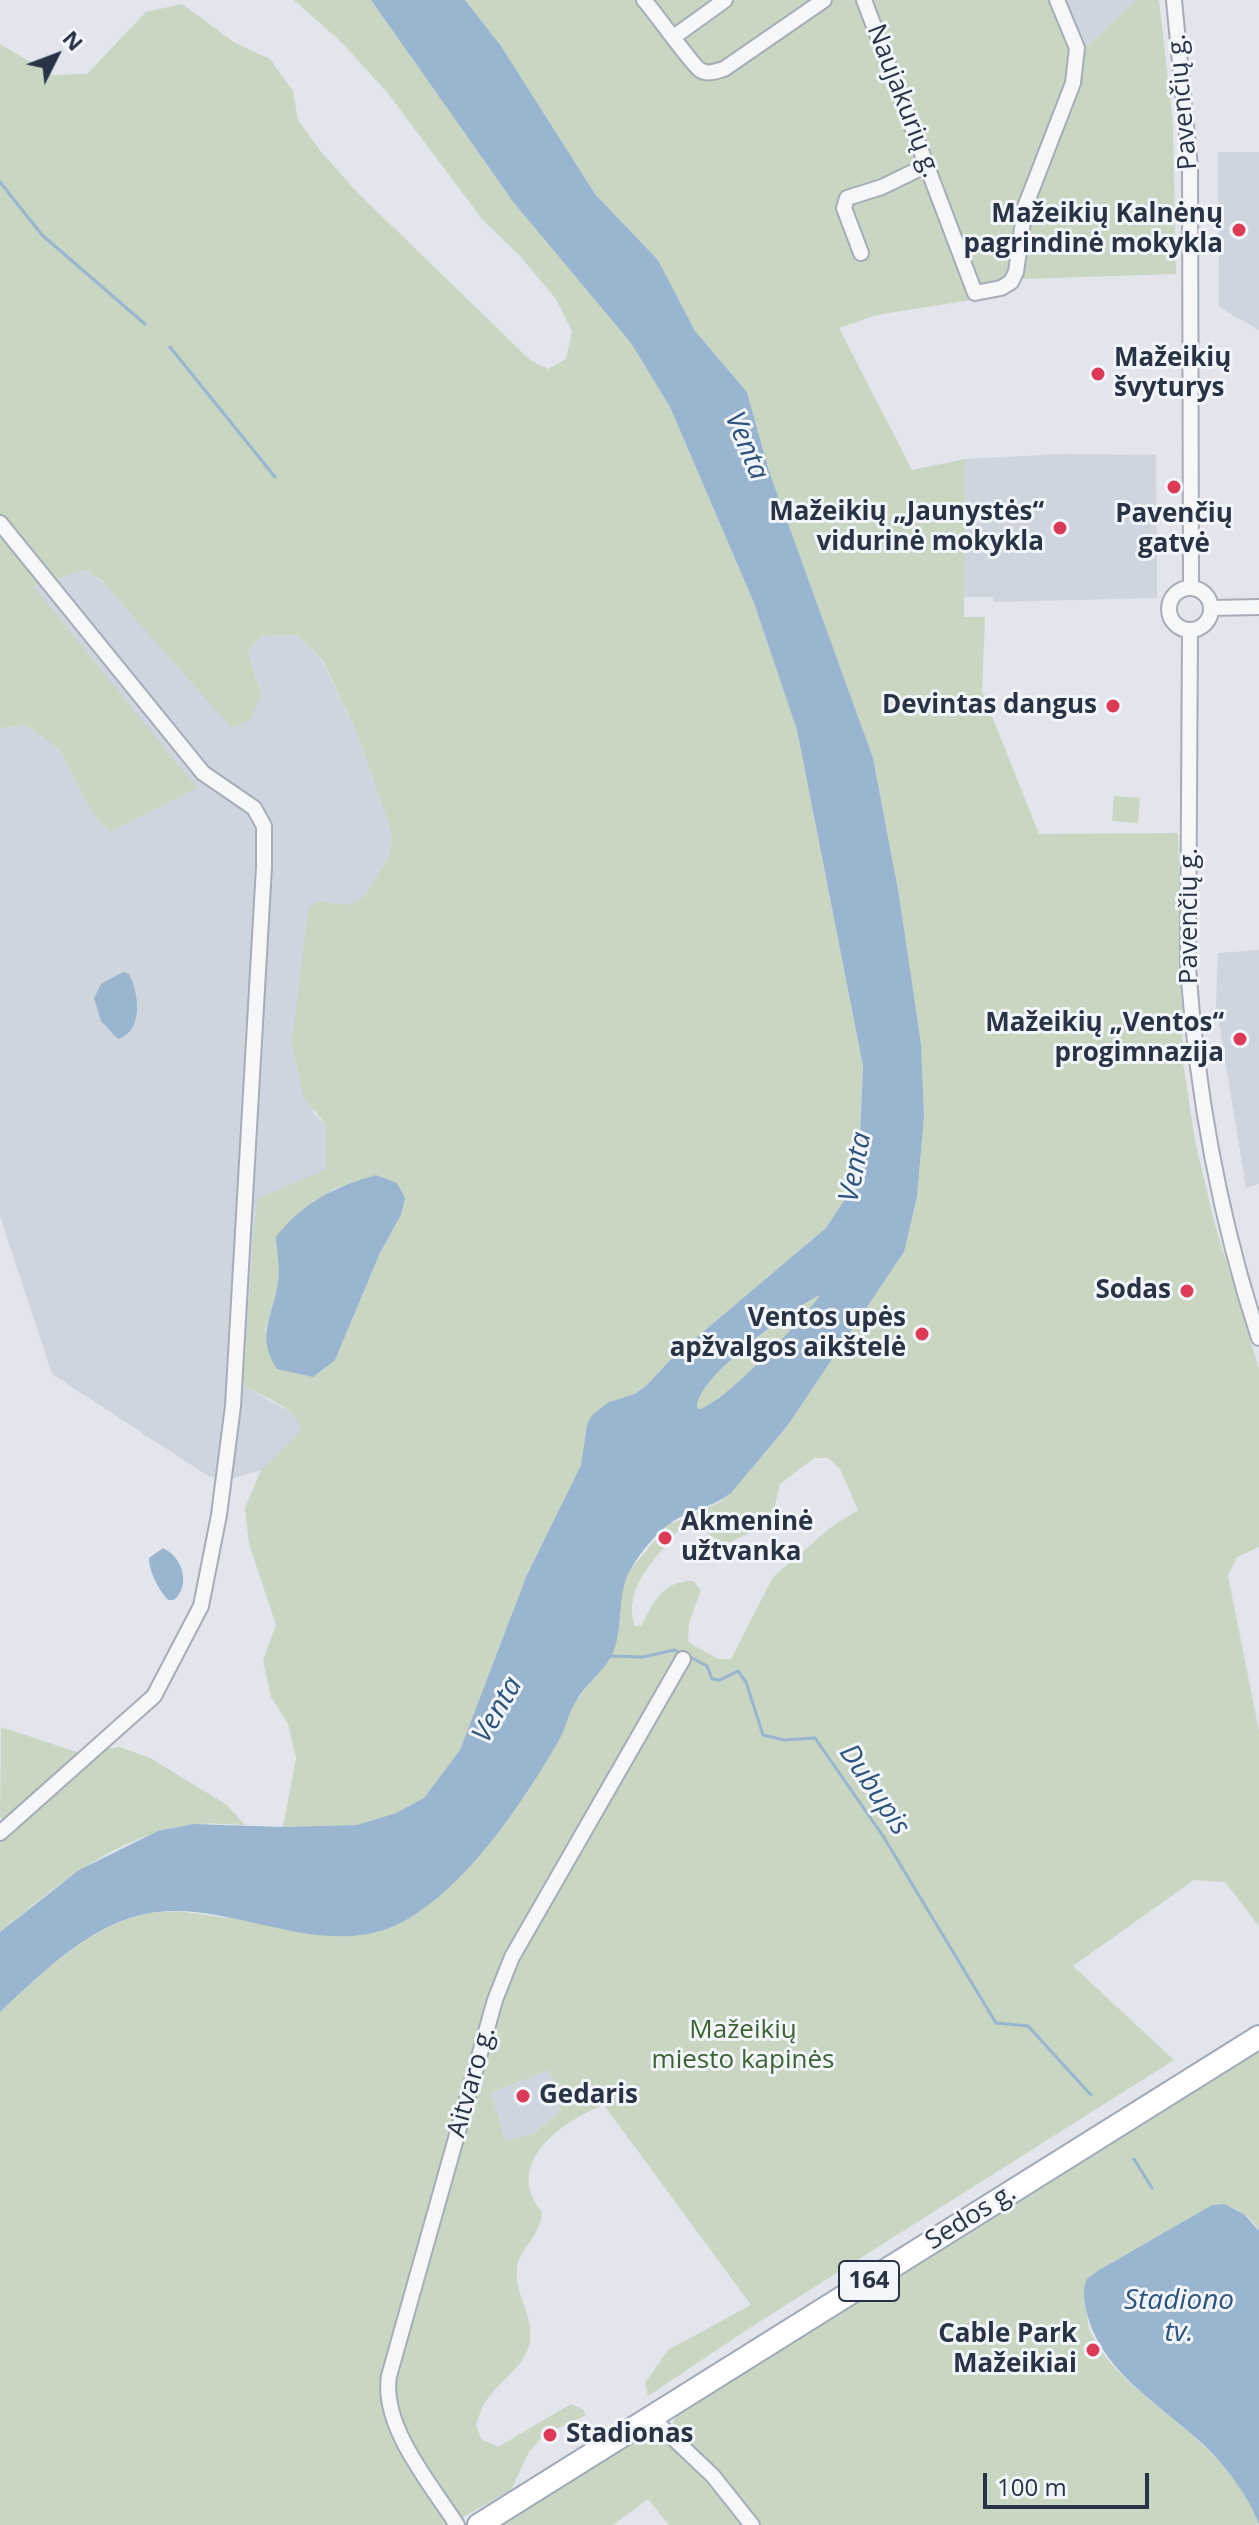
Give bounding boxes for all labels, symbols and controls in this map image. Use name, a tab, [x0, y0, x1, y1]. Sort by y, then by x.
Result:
north arrow	[16, 16, 96, 96]
street label: Naujakurių g.	[860, 20, 946, 182]
text: N	[57, 23, 91, 57]
street label: Pavenčių g.	[1162, 33, 1204, 171]
place label: Mažeikių Kalnėnų pagrindinė mokykla	[963, 199, 1223, 260]
marker: Mažeikių Kalnėnų pagrindinė mokykla	[1230, 221, 1248, 239]
place label: Mažeikių švyturys	[1114, 343, 1231, 404]
marker: Mažeikių švyturys	[1089, 365, 1107, 383]
water label: Venta	[717, 407, 775, 485]
marker: Pavenčių gatvė	[1165, 478, 1183, 496]
place label: Mažeikių „Jaunystės“ vidurinė mokykla	[769, 497, 1044, 558]
place label: Pavenčių gatvė	[1115, 499, 1233, 560]
marker: Mažeikių „Jaunystės“ vidurinė mokykla	[1051, 519, 1069, 537]
place label: Devintas dangus	[882, 690, 1097, 722]
marker: Devintas dangus	[1104, 697, 1122, 715]
street label: Pavenčių g.	[1174, 848, 1206, 984]
place label: Mažeikių „Ventos“ progimnazija	[985, 1008, 1224, 1070]
marker: Mažeikių „Ventos“ progimnazija	[1231, 1030, 1249, 1048]
water label: Venta	[833, 1129, 879, 1205]
place label: Sodas	[1096, 1275, 1171, 1307]
marker: Sodas	[1178, 1282, 1196, 1300]
place label: Ventos upės apžvalgos aikštelė	[670, 1303, 906, 1364]
marker: Ventos upės apžvalgos aikštelė	[913, 1325, 931, 1343]
place label: Akmeninė užtvanka	[681, 1507, 813, 1568]
marker: Akmeninė užtvanka	[656, 1529, 674, 1547]
water label: Venta	[466, 1671, 530, 1749]
water label: Dubupis	[831, 1738, 917, 1842]
park label: Mažeikių miesto kapinės	[652, 2015, 834, 2076]
street label: Aitvaro g.	[441, 2023, 503, 2141]
place label: Gedaris	[539, 2080, 638, 2112]
marker: Gedaris	[514, 2087, 532, 2105]
street label: Sedos g.	[920, 2177, 1022, 2257]
road number: 164	[839, 2261, 899, 2301]
water label: Stadiono tv.	[1124, 2284, 1234, 2350]
place label: Cable Park Mažeikiai	[938, 2319, 1077, 2380]
marker: Cable Park Mažeikiai	[1084, 2341, 1102, 2359]
place label: Stadionas	[566, 2419, 694, 2451]
marker: Stadionas	[541, 2426, 559, 2444]
scale bar	[987, 2457, 1153, 2507]
text: 100 m	[997, 2470, 1067, 2503]

